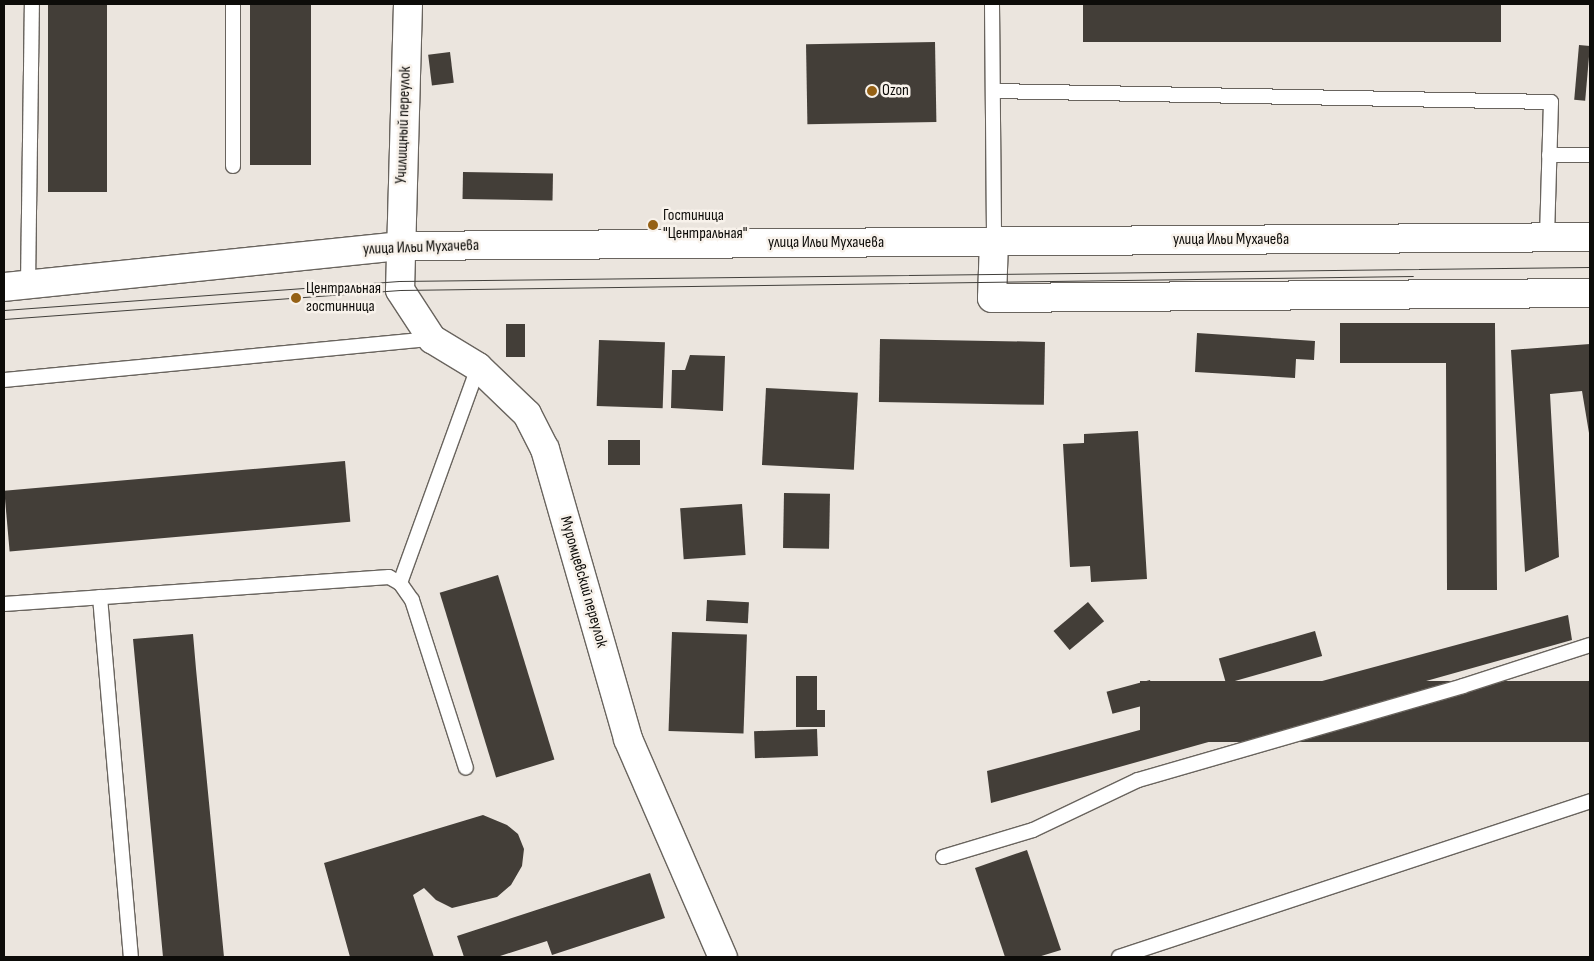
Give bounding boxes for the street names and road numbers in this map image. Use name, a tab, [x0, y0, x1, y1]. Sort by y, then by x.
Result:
street label: Училищный переулок	[392, 66, 416, 184]
street label: улица Ильи Мухачева	[1173, 230, 1289, 250]
street label: улица Ильи Мухачева	[768, 233, 884, 253]
street label: улица Ильи Мухачева	[363, 236, 479, 260]
street label: Муромцевский переулок	[555, 514, 611, 650]

